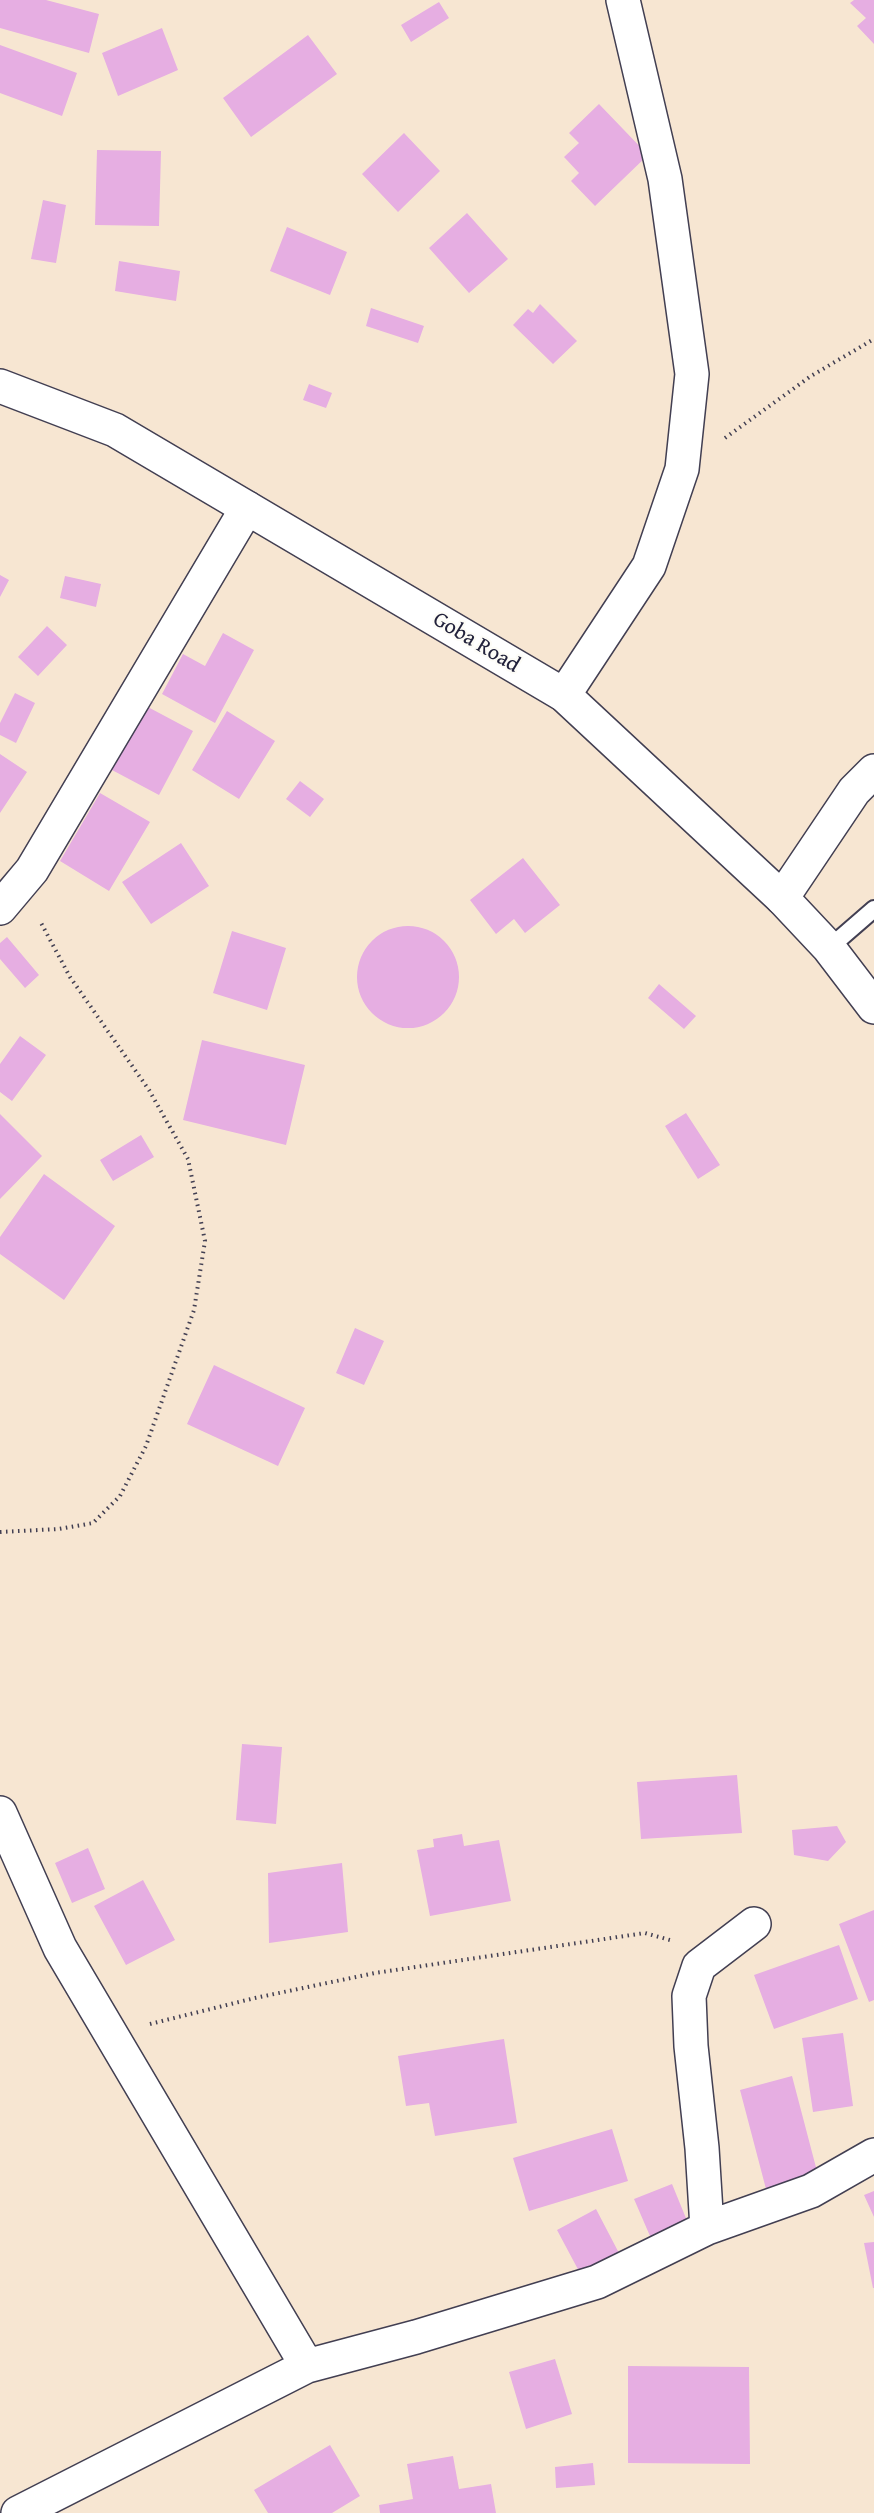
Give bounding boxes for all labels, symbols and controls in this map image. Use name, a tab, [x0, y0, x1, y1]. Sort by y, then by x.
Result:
street label: Goba Road	[428, 607, 524, 679]

